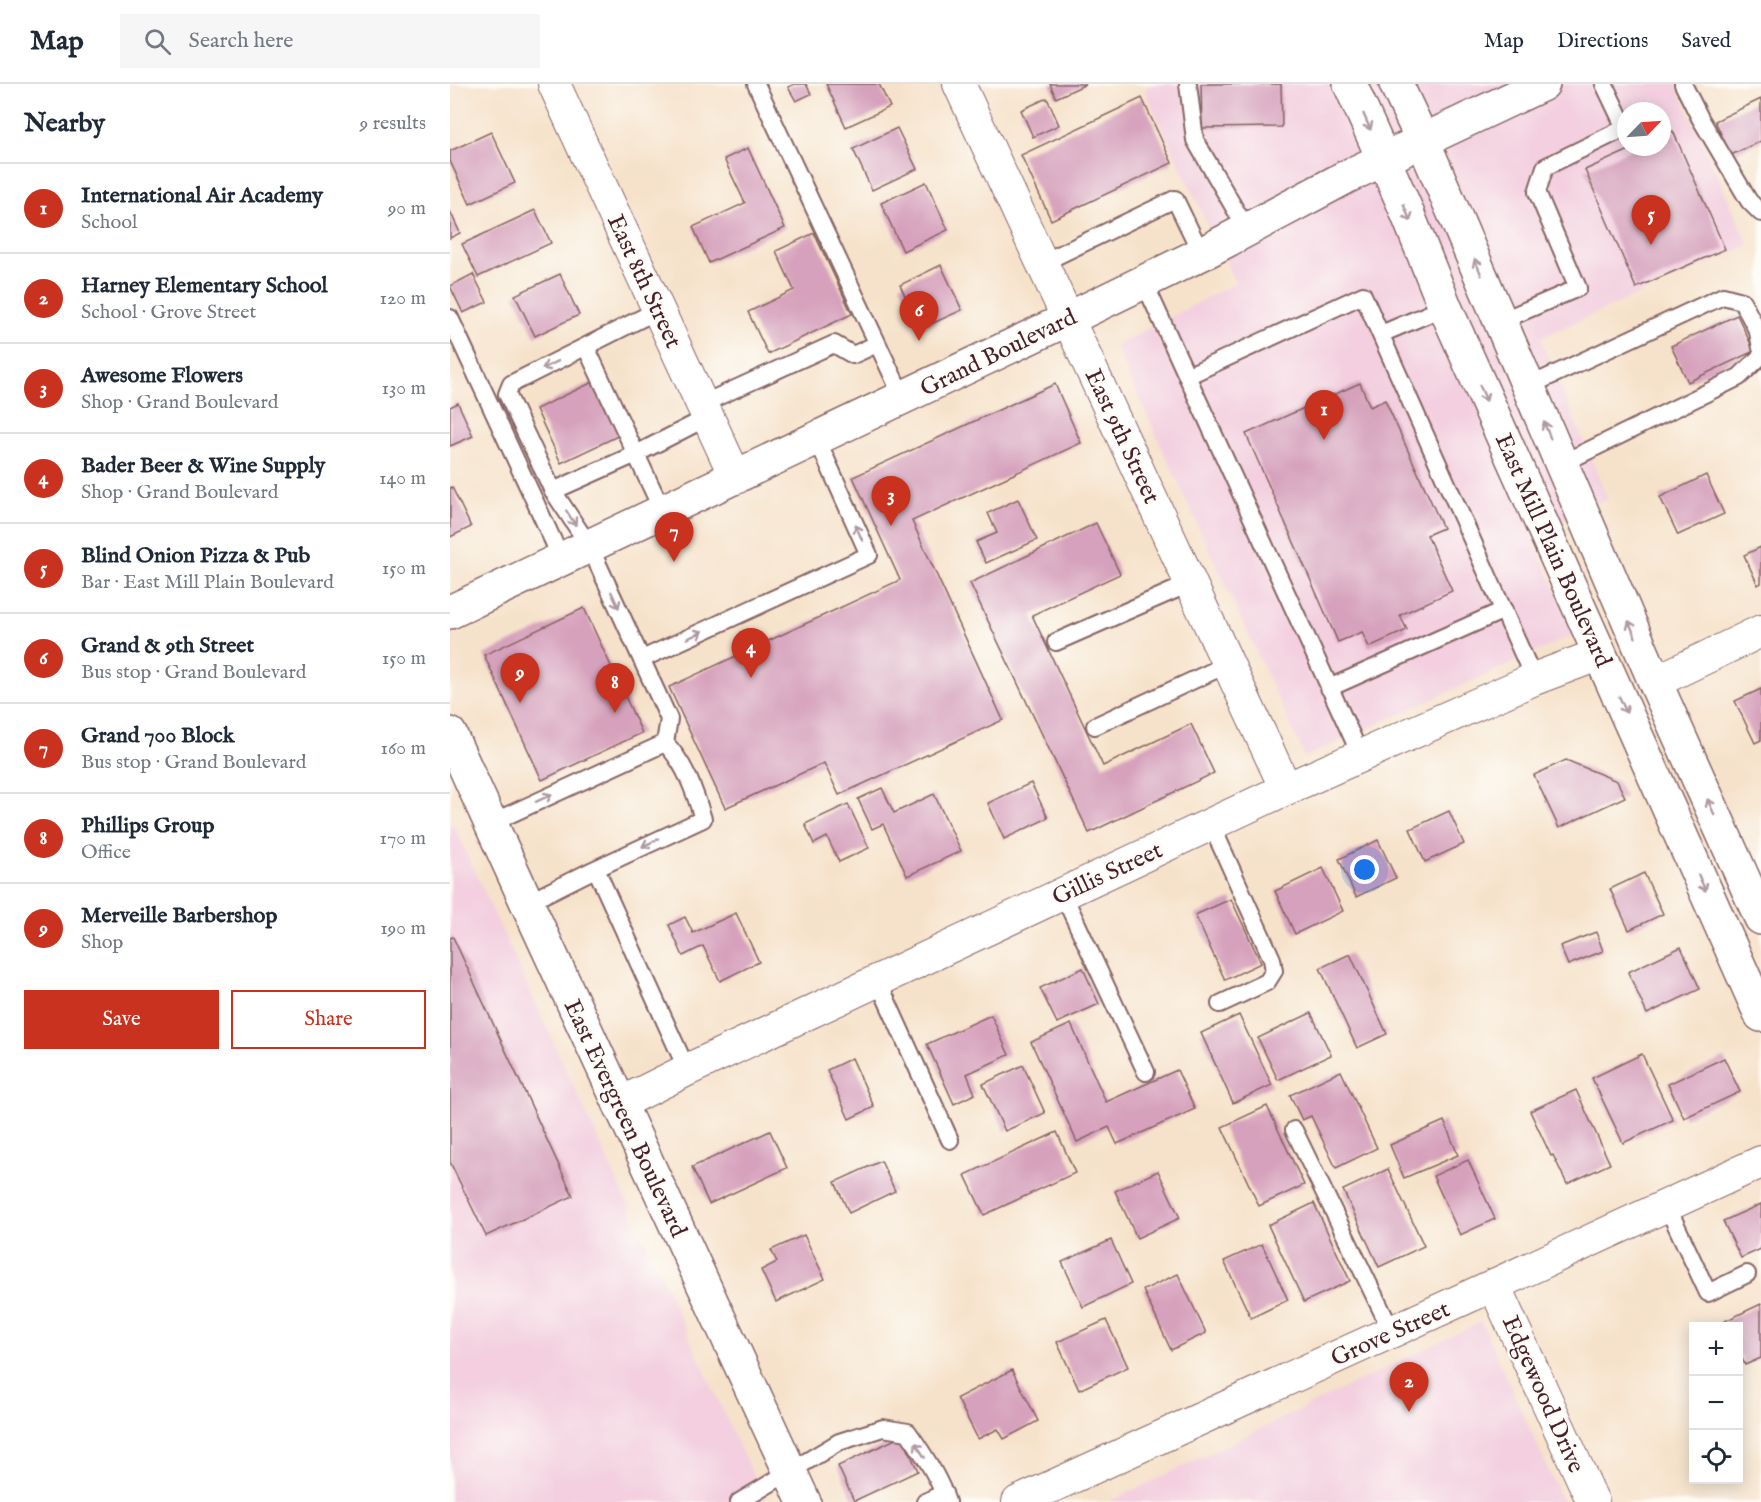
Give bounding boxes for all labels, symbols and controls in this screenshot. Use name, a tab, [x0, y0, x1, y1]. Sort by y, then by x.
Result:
search box	[120, 14, 540, 68]
text: Map	[30, 24, 84, 59]
icon: search	[141, 25, 174, 58]
text: Search here	[189, 27, 293, 55]
text: Map	[1484, 28, 1524, 55]
text: Directions	[1557, 28, 1648, 55]
text: Saved	[1681, 28, 1731, 55]
north arrow	[1617, 102, 1671, 156]
text: Nearby	[24, 107, 105, 140]
text: 9 results	[360, 111, 426, 136]
one-way arrow	[1362, 112, 1373, 130]
text: International Air Academy	[81, 182, 323, 210]
text: 1	[40, 196, 47, 221]
text: 90 m	[388, 196, 426, 221]
pin: 5	[1632, 196, 1670, 245]
one-way arrow	[1402, 203, 1413, 222]
text: School	[81, 210, 137, 235]
street label: East 8th Street	[599, 210, 688, 354]
one-way arrow	[1471, 259, 1483, 277]
text: Harney Elementary School	[81, 272, 328, 300]
text: 2	[39, 286, 48, 311]
text: 120 m	[380, 286, 426, 311]
pin: 6	[900, 292, 938, 341]
text: School · Grove Street	[81, 300, 256, 325]
street label: Grand Boulevard	[915, 302, 1082, 405]
one-way arrow	[541, 359, 559, 371]
text: Awesome Flowers	[81, 362, 243, 390]
street label: East 9th Street	[1077, 364, 1166, 509]
text: 3	[40, 376, 47, 401]
text: 130 m	[381, 376, 426, 401]
one-way arrow	[1478, 383, 1489, 401]
text: Shop · Grand Boulevard	[81, 390, 279, 415]
pin: 1	[1304, 390, 1344, 440]
one-way arrow	[1541, 422, 1552, 440]
street label: East Mill Plain Boulevard	[1487, 429, 1618, 673]
text: Bader Beer & Wine Supply	[81, 452, 325, 480]
text: 4	[39, 466, 48, 491]
text: 140 m	[379, 466, 426, 491]
pin: 3	[872, 476, 910, 526]
text: Shop · Grand Boulevard	[81, 480, 279, 505]
one-way arrow	[565, 510, 578, 527]
pin: 7	[654, 512, 694, 562]
one-way arrow	[853, 525, 865, 543]
text: Blind Onion Pizza & Pub	[81, 542, 310, 570]
text: 5	[40, 556, 47, 581]
text: 150 m	[382, 556, 426, 581]
text: Bar · East Mill Plain Boulevard	[81, 570, 334, 595]
one-way arrow	[609, 591, 621, 609]
one-way arrow	[1626, 620, 1637, 639]
one-way arrow	[685, 628, 703, 640]
pin: 4	[732, 628, 770, 678]
text: Grand & 9th Street	[81, 632, 254, 660]
text: 6	[39, 646, 48, 671]
text: 150 m	[382, 646, 426, 671]
pin: 9	[500, 654, 540, 703]
text: Bus stop · Grand Boulevard	[81, 660, 307, 685]
pin: 8	[596, 664, 634, 713]
one-way arrow	[1618, 695, 1629, 713]
text: Grand 700 Block	[81, 722, 235, 750]
text: 7	[39, 736, 48, 761]
text: 160 m	[380, 736, 426, 761]
text: Bus stop · Grand Boulevard	[81, 750, 307, 775]
one-way arrow	[535, 792, 553, 804]
one-way arrow	[1705, 799, 1716, 817]
text: Phillips Group	[81, 812, 214, 840]
text: 8	[40, 826, 47, 851]
text: 170 m	[380, 826, 426, 851]
street label: Gillis Street	[1047, 835, 1168, 913]
one-way arrow	[642, 838, 660, 850]
text: Office	[81, 840, 131, 865]
your location	[1350, 855, 1379, 884]
one-way arrow	[1697, 873, 1709, 891]
text: Merveille Barbershop	[81, 902, 277, 930]
text: 9	[39, 916, 48, 941]
text: 190 m	[380, 916, 426, 941]
text: Shop	[81, 930, 123, 955]
button: Save	[24, 990, 219, 1049]
button: Share	[231, 990, 426, 1049]
street label: East Evergreen Boulevard	[556, 995, 693, 1243]
street label: Grove Street	[1326, 1294, 1455, 1374]
street label: Edgewood Drive	[1494, 1311, 1591, 1478]
map controls	[1689, 1322, 1743, 1484]
button: +	[1689, 1322, 1743, 1376]
pin: 2	[1390, 1362, 1428, 1412]
button: −	[1689, 1376, 1743, 1430]
button: locate	[1689, 1430, 1743, 1484]
one-way arrow	[914, 1442, 926, 1459]

